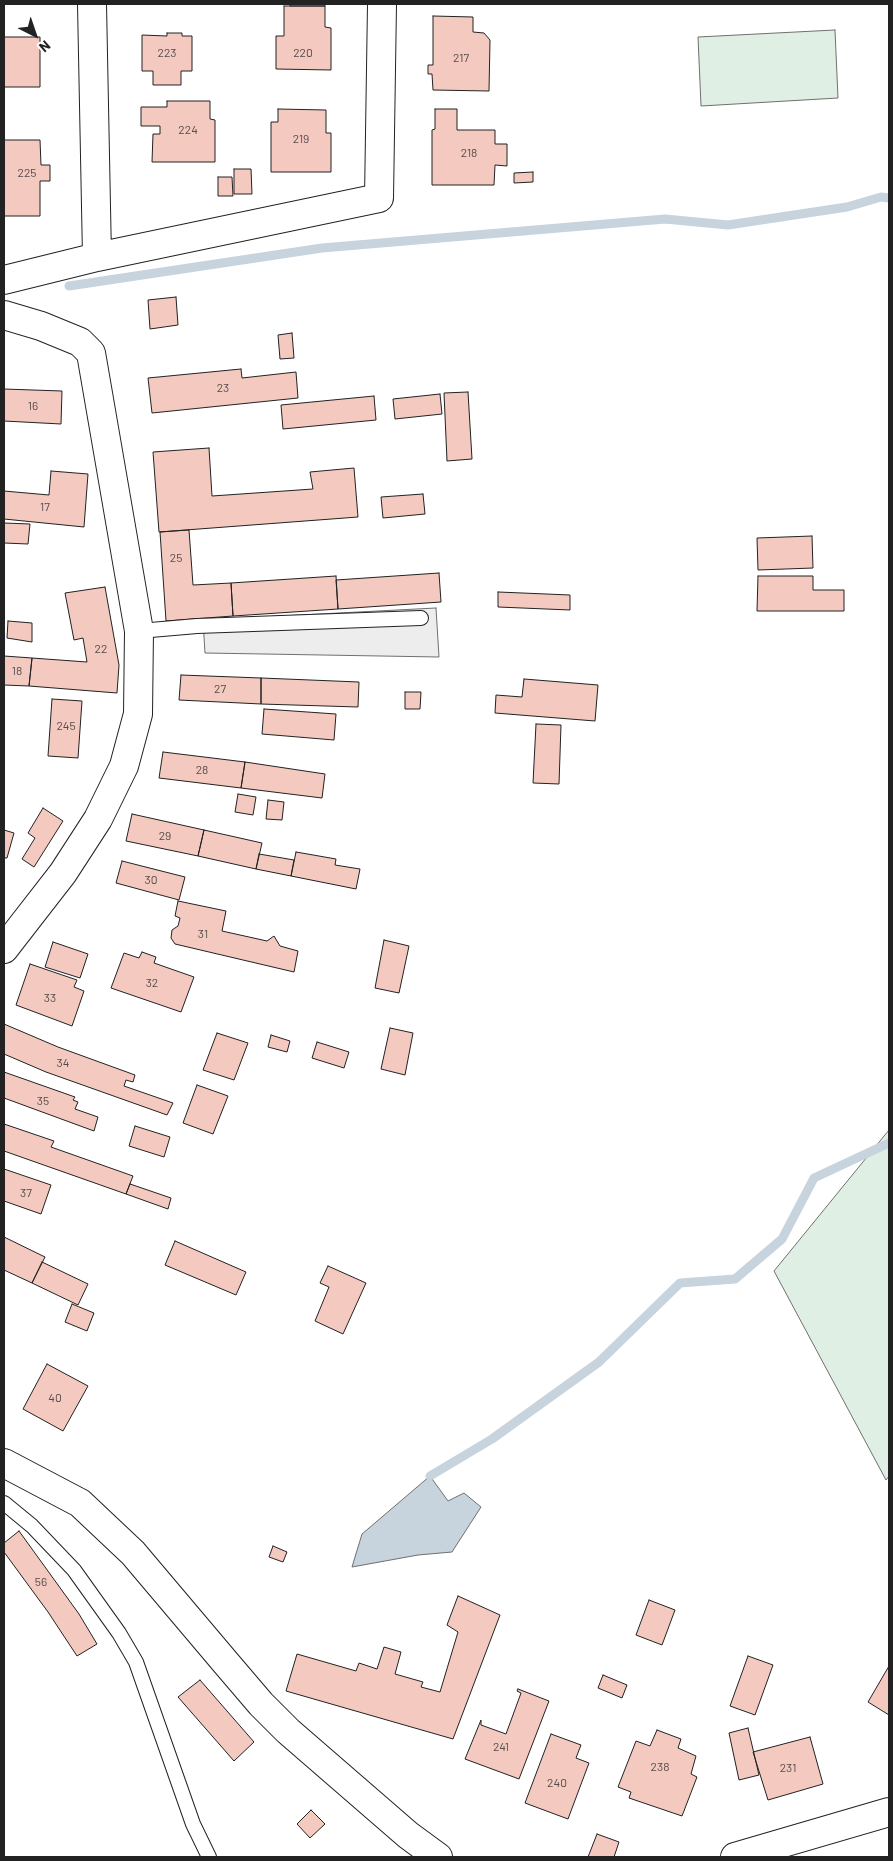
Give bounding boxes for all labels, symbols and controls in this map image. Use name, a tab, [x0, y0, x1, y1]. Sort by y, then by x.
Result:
north arrow	[10, 10, 60, 60]
text: N	[36, 37, 54, 56]
house number: 223	[158, 46, 176, 60]
house number: 220	[293, 46, 313, 60]
house number: 217	[453, 51, 469, 65]
house number: 224	[178, 123, 198, 137]
house number: 219	[293, 132, 309, 146]
house number: 218	[461, 146, 477, 160]
house number: 225	[17, 166, 37, 180]
house number: 23	[217, 381, 229, 395]
house number: 16	[28, 399, 38, 413]
house number: 17	[40, 500, 50, 514]
house number: 25	[170, 551, 182, 565]
house number: 22	[95, 642, 107, 656]
house number: 18	[12, 664, 22, 678]
house number: 27	[214, 682, 226, 696]
house number: 245	[56, 719, 76, 733]
house number: 28	[196, 763, 208, 777]
house number: 29	[159, 829, 171, 843]
house number: 30	[145, 873, 157, 887]
house number: 31	[198, 927, 208, 941]
house number: 32	[146, 976, 158, 990]
house number: 33	[44, 991, 56, 1005]
house number: 34	[57, 1056, 69, 1070]
house number: 35	[37, 1094, 49, 1108]
house number: 37	[20, 1186, 32, 1200]
house number: 40	[48, 1391, 62, 1405]
house number: 56	[35, 1575, 47, 1589]
house number: 241	[493, 1740, 509, 1754]
house number: 238	[651, 1760, 669, 1774]
house number: 231	[780, 1761, 796, 1775]
house number: 240	[547, 1776, 567, 1790]

